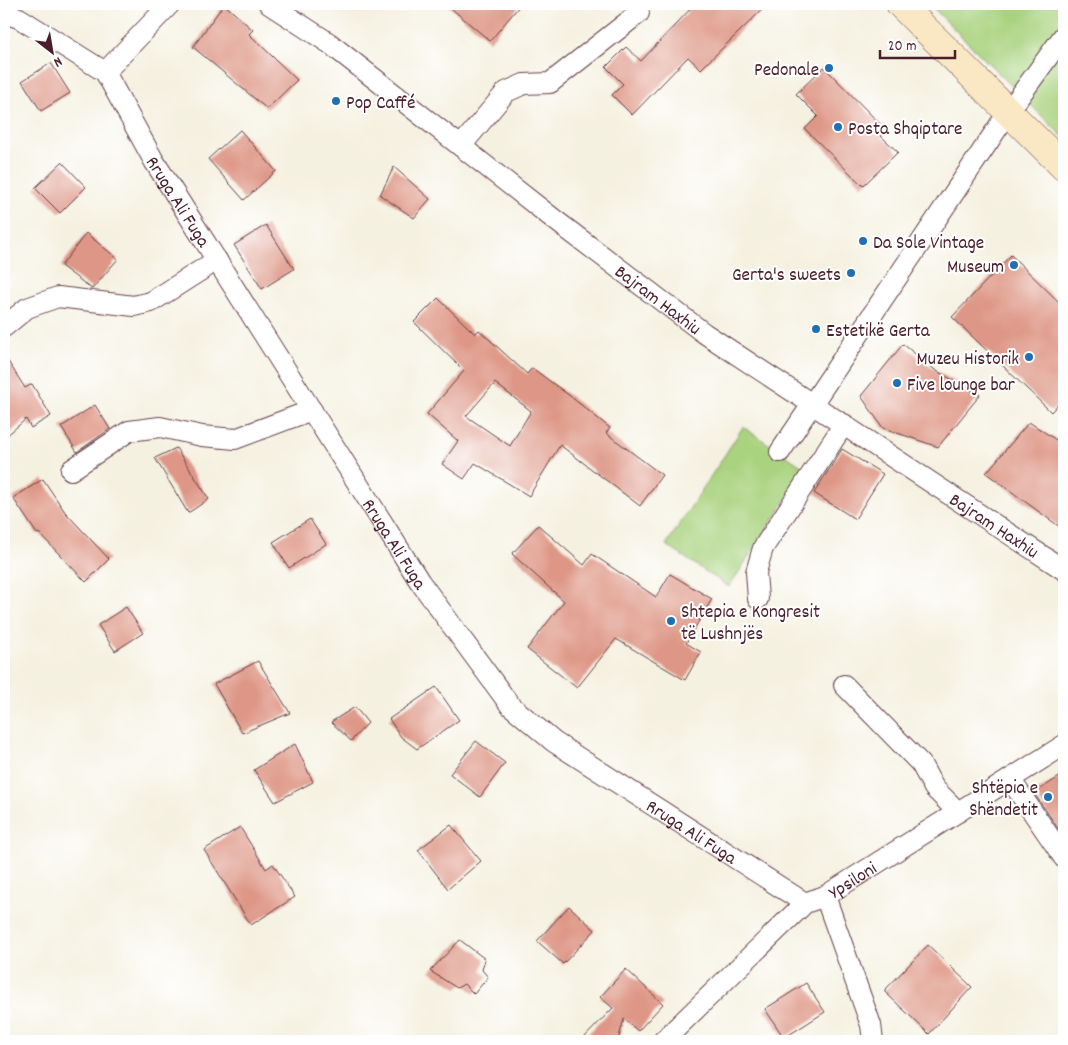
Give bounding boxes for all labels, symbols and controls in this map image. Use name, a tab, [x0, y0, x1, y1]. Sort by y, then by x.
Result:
north arrow	[28, 28, 78, 78]
scale bar	[880, 28, 956, 60]
text: 20 m	[888, 36, 916, 58]
text: N	[49, 51, 66, 72]
place label: Pedonale	[754, 58, 819, 85]
marker: Pedonale	[823, 62, 835, 74]
place label: Pop Caffé	[346, 91, 416, 118]
marker: Pop Caffé	[330, 95, 342, 107]
place label: Posta Shqiptare	[848, 117, 962, 144]
marker: Posta Shqiptare	[832, 121, 844, 133]
street label: Rruga Ali Fuga	[137, 152, 216, 254]
place label: Da Sole Vintage	[873, 231, 984, 258]
marker: Da Sole Vintage	[857, 235, 869, 247]
place label: Museum	[947, 255, 1004, 282]
marker: Museum	[1008, 259, 1020, 271]
street label: Bajram Haxhiu	[608, 260, 706, 343]
place label: Gerta's sweets	[732, 263, 841, 290]
marker: Gerta's sweets	[845, 267, 857, 279]
place label: Estetikë Gerta	[826, 319, 931, 346]
marker: Estetikë Gerta	[810, 323, 822, 335]
place label: Muzeu Historik	[917, 347, 1019, 374]
marker: Muzeu Historik	[1023, 351, 1035, 363]
place label: Five lounge bar	[907, 373, 1015, 400]
marker: Five lounge bar	[891, 377, 903, 389]
street label: Bajram Haxhiu	[943, 488, 1043, 567]
street label: Rruga Ali Fuga	[354, 494, 432, 597]
place label: Shtepia e Kongresit të Lushnjës	[681, 600, 820, 649]
marker: Shtepia e Kongresit të Lushnjës	[665, 615, 677, 627]
place label: Shtëpia e Shëndetit	[969, 776, 1038, 825]
marker: Shtëpia e Shëndetit	[1042, 791, 1054, 803]
street label: Rruga Ali Fuga	[640, 794, 742, 873]
street label: Ypsiloni	[824, 856, 884, 907]

